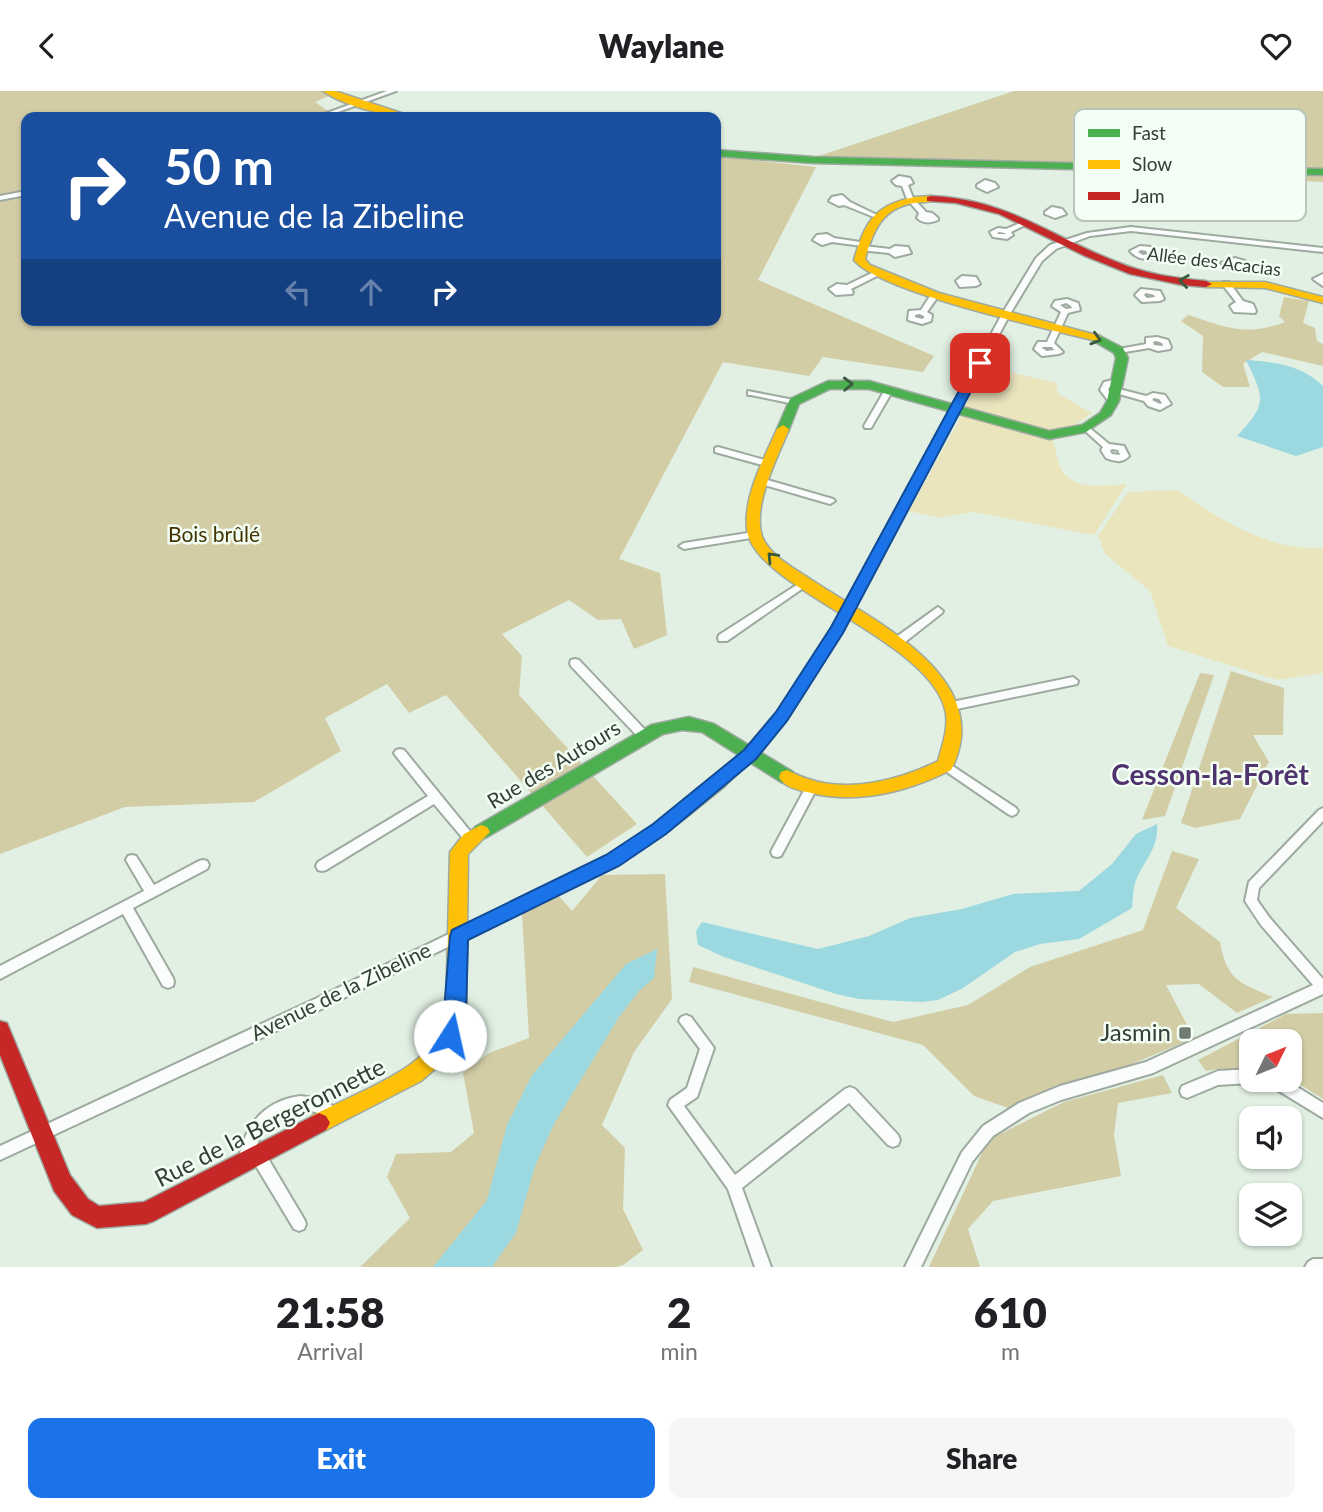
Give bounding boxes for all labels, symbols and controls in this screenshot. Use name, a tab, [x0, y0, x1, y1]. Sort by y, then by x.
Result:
text: Waylane	[599, 26, 724, 65]
icon: back	[28, 27, 66, 65]
icon: heart	[1257, 27, 1295, 65]
legend	[1074, 109, 1306, 221]
text: Fast	[1132, 121, 1166, 144]
text: 50 m	[164, 137, 274, 195]
icon: right	[49, 140, 140, 231]
text: Slow	[1132, 152, 1172, 175]
text: Jam	[1132, 184, 1165, 207]
text: Avenue de la Zibeline	[164, 196, 464, 235]
street label: Allée des Acacias	[1146, 242, 1283, 280]
icon: left	[279, 273, 317, 311]
icon: ahead	[352, 273, 390, 311]
icon: right	[425, 273, 463, 311]
one-way arrow	[1178, 274, 1189, 289]
one-way arrow	[1089, 331, 1101, 345]
pin	[950, 333, 1010, 393]
icon: arrive	[961, 344, 999, 382]
one-way arrow	[843, 377, 854, 392]
park label: Bois brûlé	[168, 521, 260, 546]
one-way arrow	[767, 552, 780, 565]
street label: Rue des Autours	[482, 714, 624, 813]
district label: Cesson-la-Forêt	[1111, 757, 1309, 791]
street label: Avenue de la Zibeline	[246, 936, 434, 1045]
position arrow	[413, 999, 487, 1073]
place label: Jasmin	[1100, 1017, 1171, 1046]
marker: Jasmin	[1177, 1025, 1193, 1041]
north arrow	[1239, 1029, 1302, 1092]
map controls	[1239, 1029, 1302, 1246]
street label: Rue de la Bergeronnette	[149, 1051, 389, 1192]
button: sound	[1239, 1106, 1302, 1169]
button: layers	[1239, 1183, 1302, 1246]
text: 21:58	[276, 1287, 385, 1337]
text: 2	[667, 1287, 691, 1337]
text: 610	[974, 1287, 1047, 1337]
text: Arrival	[297, 1337, 363, 1365]
text: min	[661, 1337, 698, 1365]
text: m	[1001, 1337, 1020, 1365]
button: Exit	[28, 1418, 655, 1498]
button: Share	[669, 1418, 1295, 1498]

